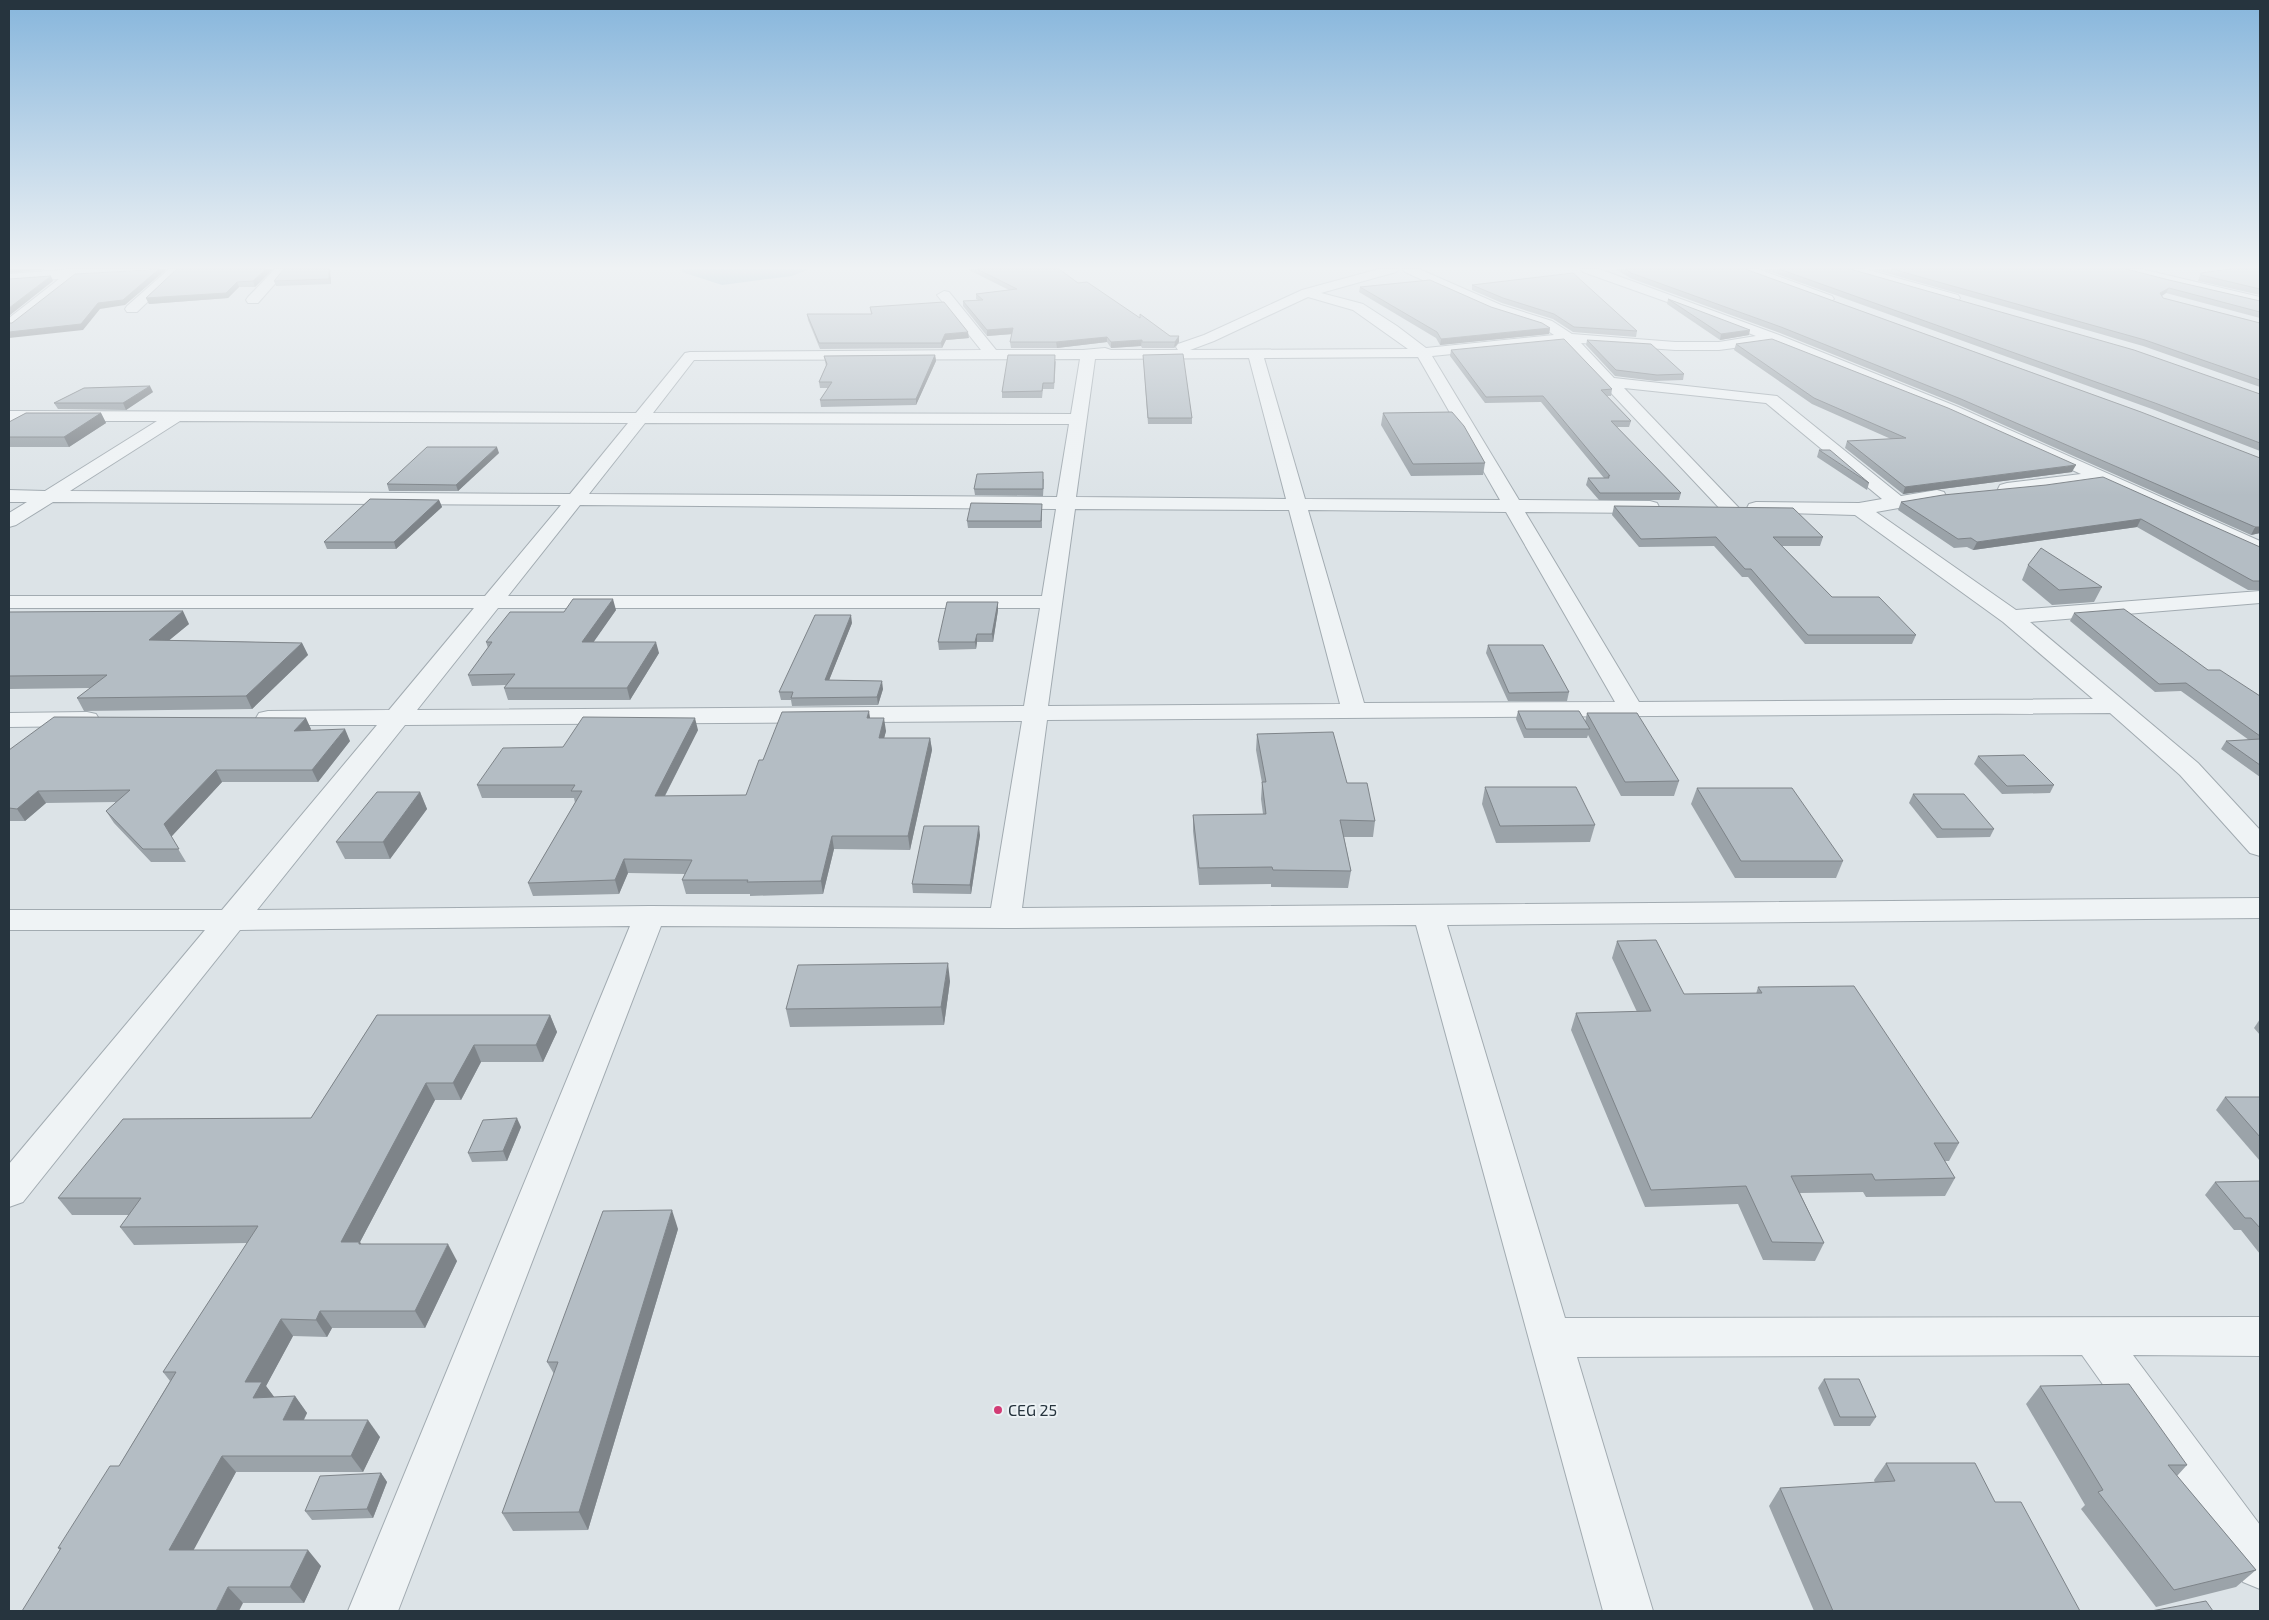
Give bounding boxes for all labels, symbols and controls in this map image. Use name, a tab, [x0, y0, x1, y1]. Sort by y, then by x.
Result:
place label: CEG 25	[1008, 1400, 1057, 1419]
marker: CEG 25	[992, 1404, 1004, 1416]

